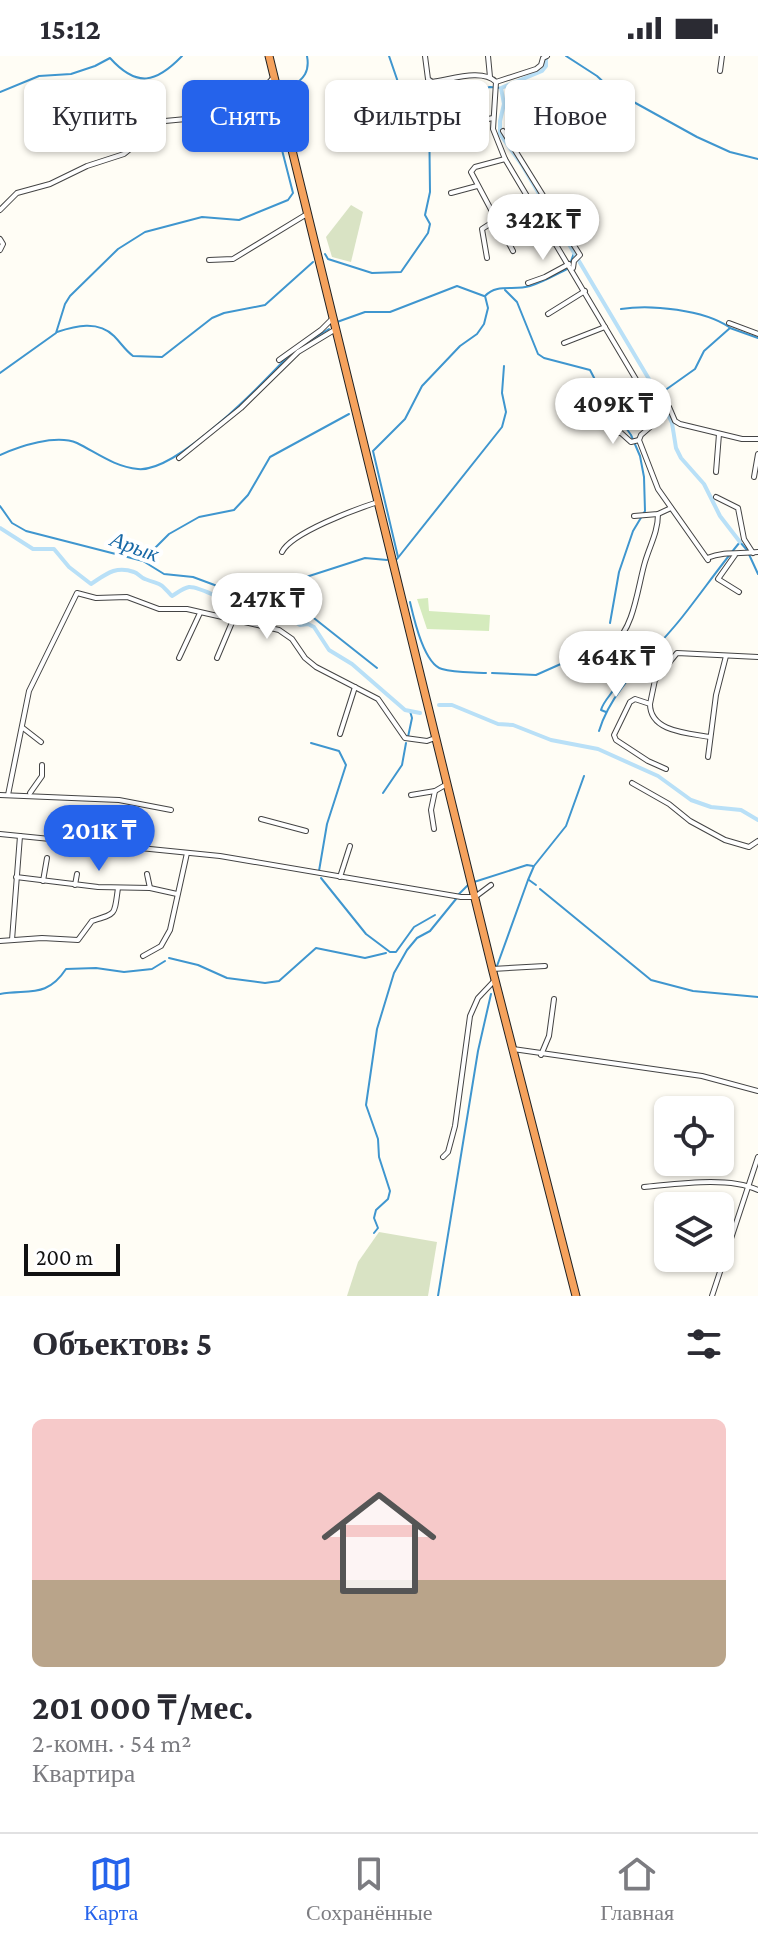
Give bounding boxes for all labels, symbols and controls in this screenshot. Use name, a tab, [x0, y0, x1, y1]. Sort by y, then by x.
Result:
text: 15:12	[40, 12, 101, 45]
chip: Купить	[24, 80, 166, 152]
chip: Снять	[182, 80, 309, 152]
chip: Фильтры	[325, 80, 489, 152]
chip: Новое	[505, 80, 635, 152]
pin: 342K ₸	[478, 194, 608, 262]
text: 342K ₸	[505, 205, 581, 234]
pin: 409K ₸	[548, 378, 678, 446]
text: 409K ₸	[573, 389, 653, 418]
water label: Арык	[105, 526, 163, 567]
pin: 247K ₸	[202, 573, 332, 641]
text: 247K ₸	[229, 584, 305, 613]
pin: 464K ₸	[551, 631, 681, 699]
text: 464K ₸	[577, 642, 655, 671]
pin: 201K ₸	[34, 805, 164, 873]
text: 201K ₸	[62, 816, 136, 845]
map controls	[654, 1096, 734, 1272]
button: locate	[654, 1096, 734, 1176]
button: layers	[654, 1192, 734, 1272]
scale bar	[24, 1240, 120, 1276]
text: 200 m	[36, 1245, 93, 1270]
icon: filters	[682, 1322, 726, 1366]
text: Объектов: 5	[32, 1325, 213, 1362]
icon: home	[307, 1471, 451, 1615]
text: 201 000 ₸/мес.	[32, 1689, 253, 1726]
text: 2-комн. · 54 m²	[32, 1729, 191, 1758]
text: Квартира	[32, 1759, 135, 1788]
tab: Карта	[84, 1852, 138, 1926]
tab: Сохранённые	[306, 1852, 433, 1926]
tab: Главная	[600, 1852, 674, 1926]

